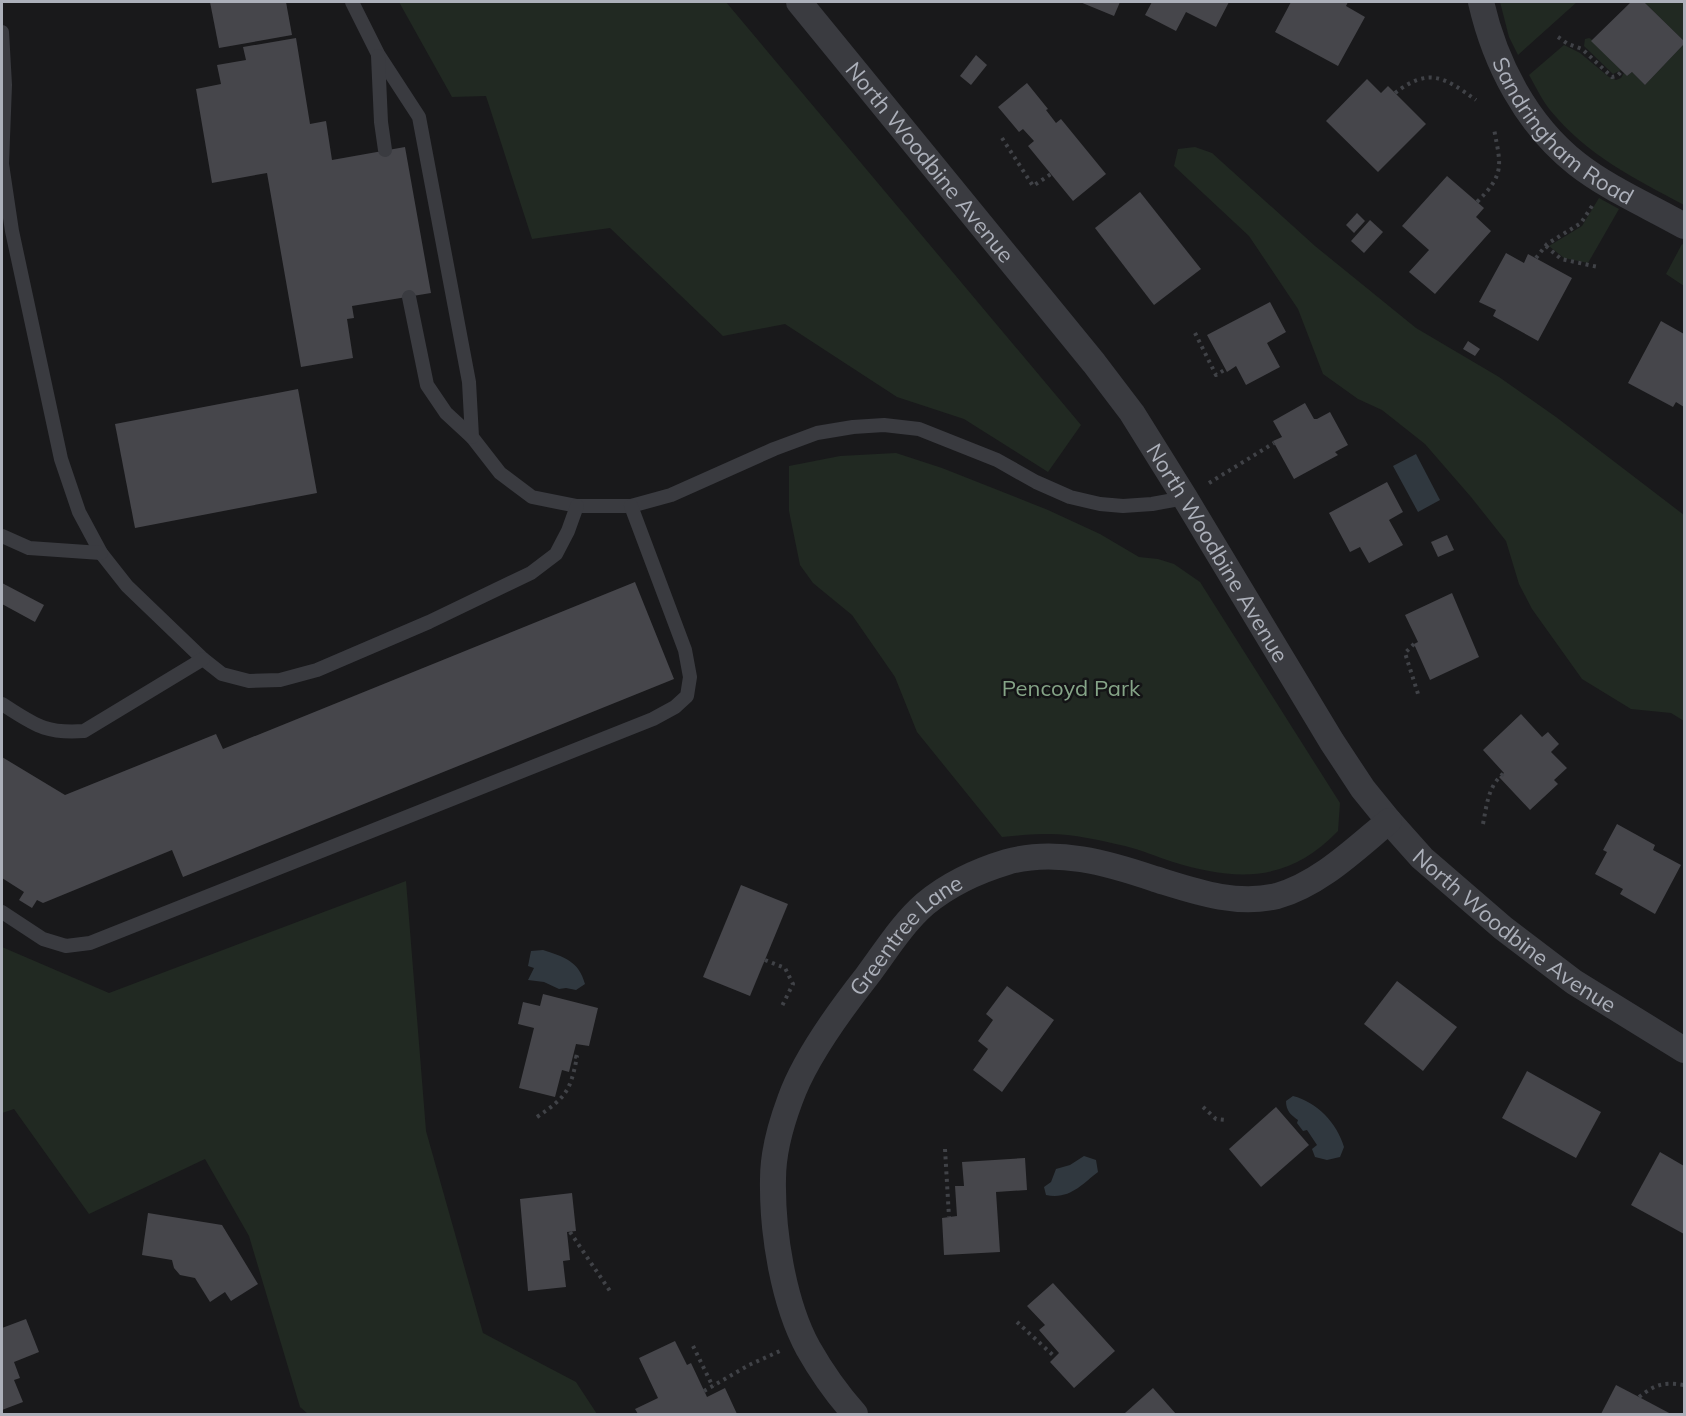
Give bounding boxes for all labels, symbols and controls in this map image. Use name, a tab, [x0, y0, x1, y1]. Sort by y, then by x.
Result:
street label: Sandringham Road	[1486, 53, 1639, 211]
street label: North Woodbine Avenue	[840, 56, 1020, 268]
street label: North Woodbine Avenue	[1140, 438, 1295, 667]
park label: Pencoyd Park	[1002, 674, 1141, 702]
street label: North Woodbine Avenue	[1407, 842, 1622, 1019]
street label: Greentree Lane	[843, 868, 967, 1001]

